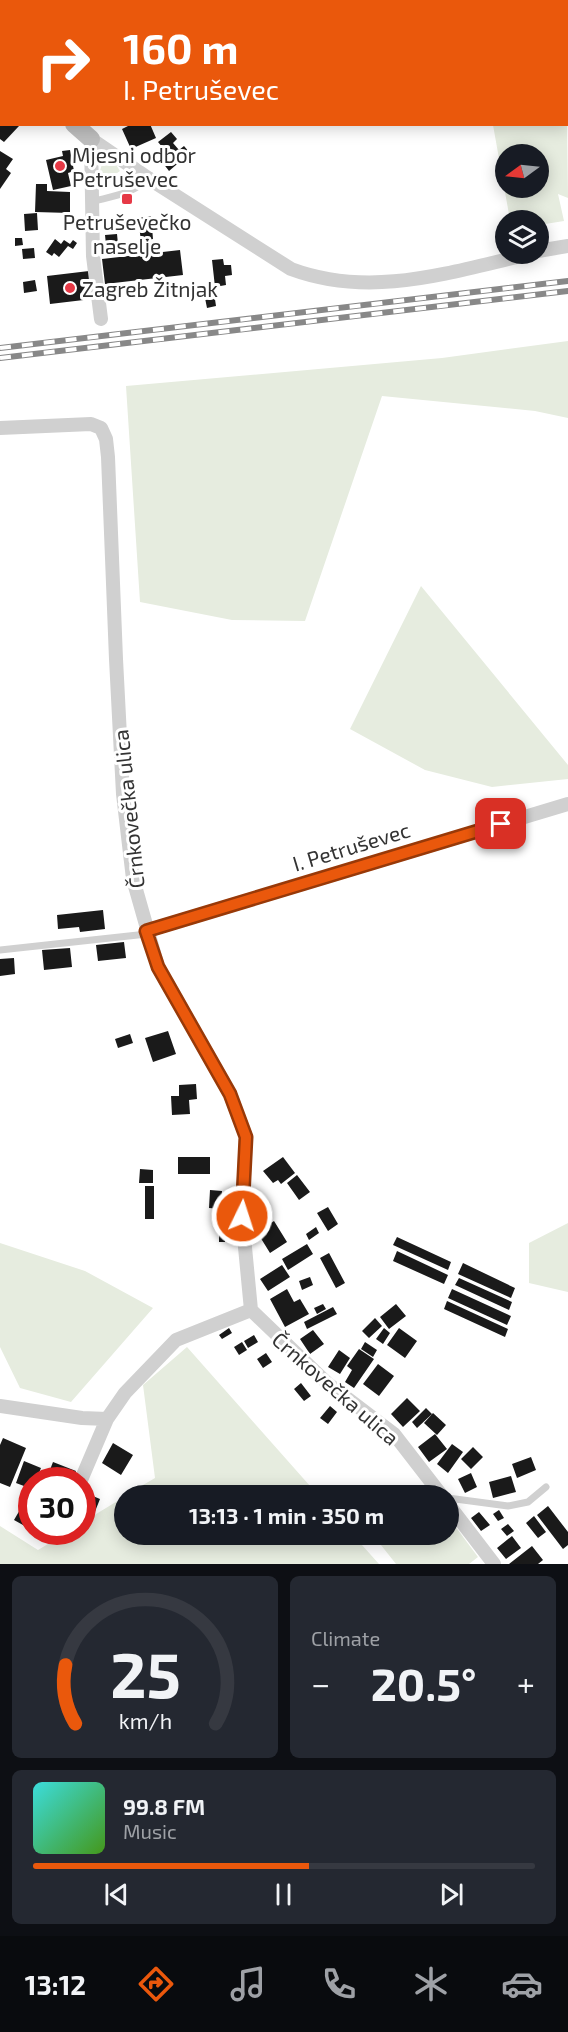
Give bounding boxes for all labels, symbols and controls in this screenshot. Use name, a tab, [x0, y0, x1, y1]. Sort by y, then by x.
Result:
text: 160 m	[123, 22, 239, 72]
icon: right	[24, 24, 102, 102]
text: I. Petruševec	[123, 73, 279, 105]
place label: Mjesni odbor Petruševec	[72, 142, 197, 191]
north arrow	[495, 144, 549, 198]
map controls	[495, 144, 549, 264]
marker: Mjesni odbor Petruševec	[53, 159, 67, 173]
marker: Petruševečko naselje	[120, 192, 134, 206]
place label: Petruševečko naselje	[63, 209, 191, 259]
button: layers	[495, 210, 549, 264]
place label: Zagreb Žitnjak	[82, 276, 218, 302]
marker: Zagreb Žitnjak	[63, 281, 77, 295]
street label: Črnkovečka ulica	[107, 728, 149, 890]
pin	[475, 798, 526, 849]
icon: arrive	[484, 807, 517, 840]
street label: I. Petruševec	[289, 816, 413, 876]
position arrow	[210, 1184, 274, 1248]
street label: Črnkovečka ulica	[268, 1326, 404, 1450]
speed limit sign: 30	[18, 1467, 96, 1545]
text: 13:13 · 1 min · 350 m	[189, 1502, 384, 1528]
text: Climate	[311, 1626, 380, 1650]
text: 25	[110, 1636, 180, 1711]
text: 20.5°	[371, 1656, 476, 1710]
text: −	[311, 1663, 330, 1703]
text: +	[517, 1663, 535, 1703]
text: km/h	[118, 1708, 172, 1733]
text: 99.8 FM	[123, 1793, 205, 1819]
text: Music	[123, 1819, 177, 1843]
icon: previous	[100, 1878, 133, 1911]
icon: pause	[267, 1878, 300, 1911]
icon: next	[435, 1878, 468, 1911]
icon: directions	[135, 1963, 177, 2005]
icon: music	[227, 1963, 269, 2005]
icon: phone	[318, 1963, 360, 2005]
icon: climate	[410, 1963, 452, 2005]
icon: car	[501, 1963, 543, 2005]
text: 13:12	[25, 1968, 86, 2000]

